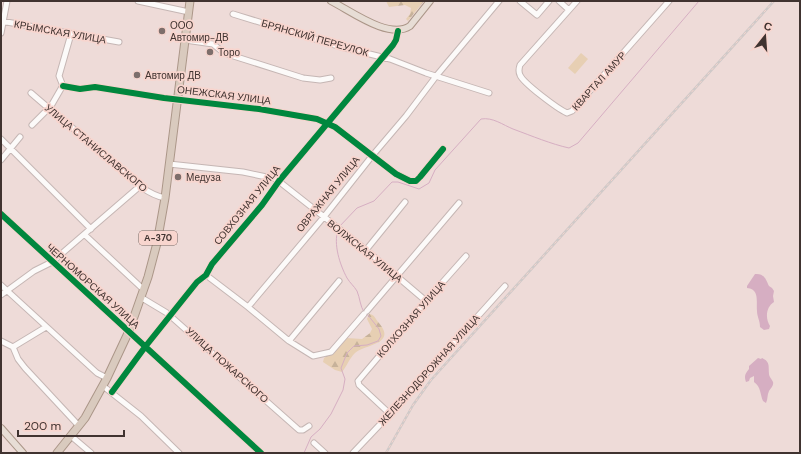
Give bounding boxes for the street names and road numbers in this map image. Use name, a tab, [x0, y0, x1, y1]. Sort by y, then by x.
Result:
street label: БРЯНСКИЙ ПЕРЕУЛОК	[260, 16, 370, 60]
street label: КРЫМСКАЯ УЛИЦА	[13, 18, 107, 47]
street label: КВАРТАЛ АМУР	[569, 49, 629, 113]
street label: ОНЕЖСКАЯ УЛИЦА	[176, 83, 272, 107]
street label: УЛИЦА СТАНИСЛАВСКОГО	[42, 101, 150, 195]
street label: ОВРАЖНАЯ УЛИЦА	[293, 153, 363, 235]
street label: СОВХОЗНАЯ УЛИЦА	[211, 162, 283, 247]
street label: ВОЛЖСКАЯ УЛИЦА	[325, 217, 406, 286]
road number: А-370	[139, 231, 177, 245]
street label: ЧЕРНОМОРСКАЯ УЛИЦА	[44, 241, 143, 332]
street label: КОЛХОЗНАЯ УЛИЦА	[374, 278, 448, 360]
street label: ЖЕЛЕЗНОДОРОЖНАЯ УЛИЦА	[376, 311, 483, 428]
street label: УЛИЦА ПОЖАРСКОГО	[183, 324, 271, 406]

